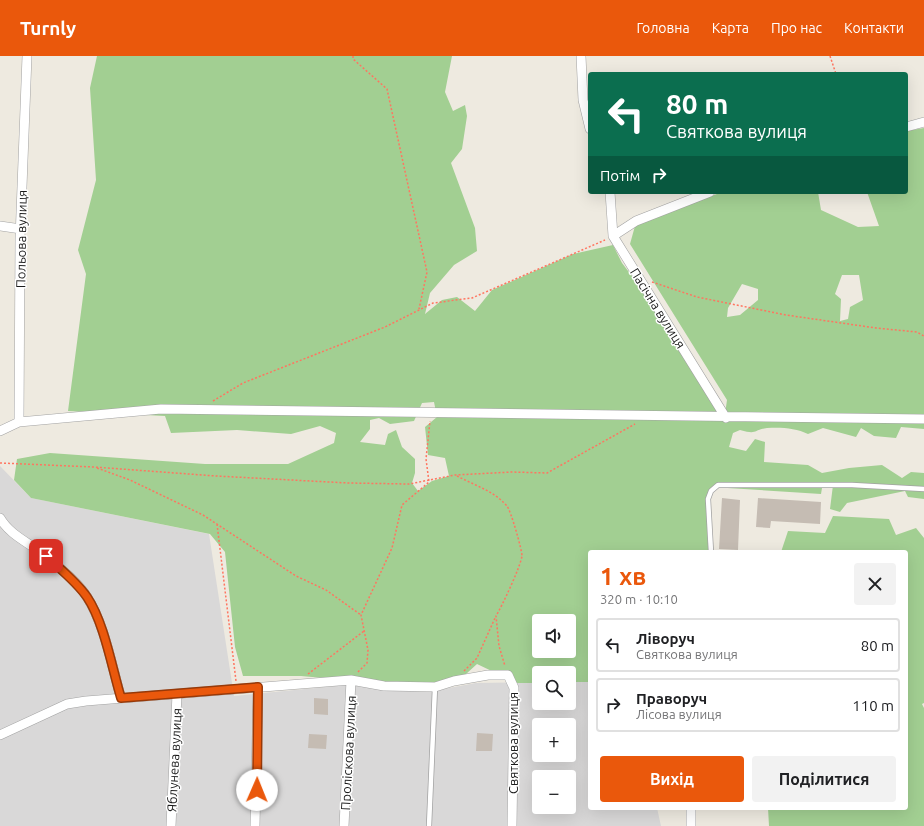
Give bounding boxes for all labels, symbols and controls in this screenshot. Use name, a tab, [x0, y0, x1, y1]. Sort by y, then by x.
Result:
text: Turnly	[20, 17, 76, 39]
text: Головна	[636, 20, 690, 36]
text: Карта	[712, 20, 749, 36]
text: Про нас	[771, 20, 822, 36]
text: Контакти	[844, 20, 904, 36]
icon: left	[600, 88, 652, 140]
text: 80 m	[666, 88, 728, 119]
text: Святкова вулиця	[666, 121, 807, 141]
icon: right	[648, 164, 670, 186]
text: Потім	[600, 167, 640, 184]
street label: Польова вулиця	[13, 190, 29, 288]
street label: Пасічна вулиця	[628, 265, 688, 351]
pin	[29, 539, 63, 573]
icon: arrive	[35, 545, 57, 567]
text: 1 хв	[600, 563, 646, 590]
button: close	[854, 563, 896, 605]
text: 320 m · 10:10	[600, 592, 678, 606]
map controls	[532, 614, 576, 814]
button: sound	[532, 614, 576, 658]
text: Ліворуч	[636, 630, 695, 647]
icon: left	[602, 634, 624, 656]
text: 80 m	[861, 637, 894, 654]
text: Святкова вулиця	[636, 647, 738, 661]
button: search	[532, 666, 576, 710]
text: Праворуч	[636, 690, 707, 707]
street label: Святкова вулиця	[506, 692, 520, 794]
icon: right	[602, 694, 624, 716]
street label: Проліскова вулиця	[338, 695, 358, 811]
text: 110 m	[852, 697, 894, 714]
text: Лісова вулиця	[636, 707, 722, 721]
street label: Яблунева вулиця	[164, 708, 184, 812]
button: +	[532, 718, 576, 762]
button: Вихід	[600, 756, 744, 802]
button: Поділитися	[752, 756, 896, 802]
position arrow	[236, 769, 278, 811]
button: −	[532, 770, 576, 814]

